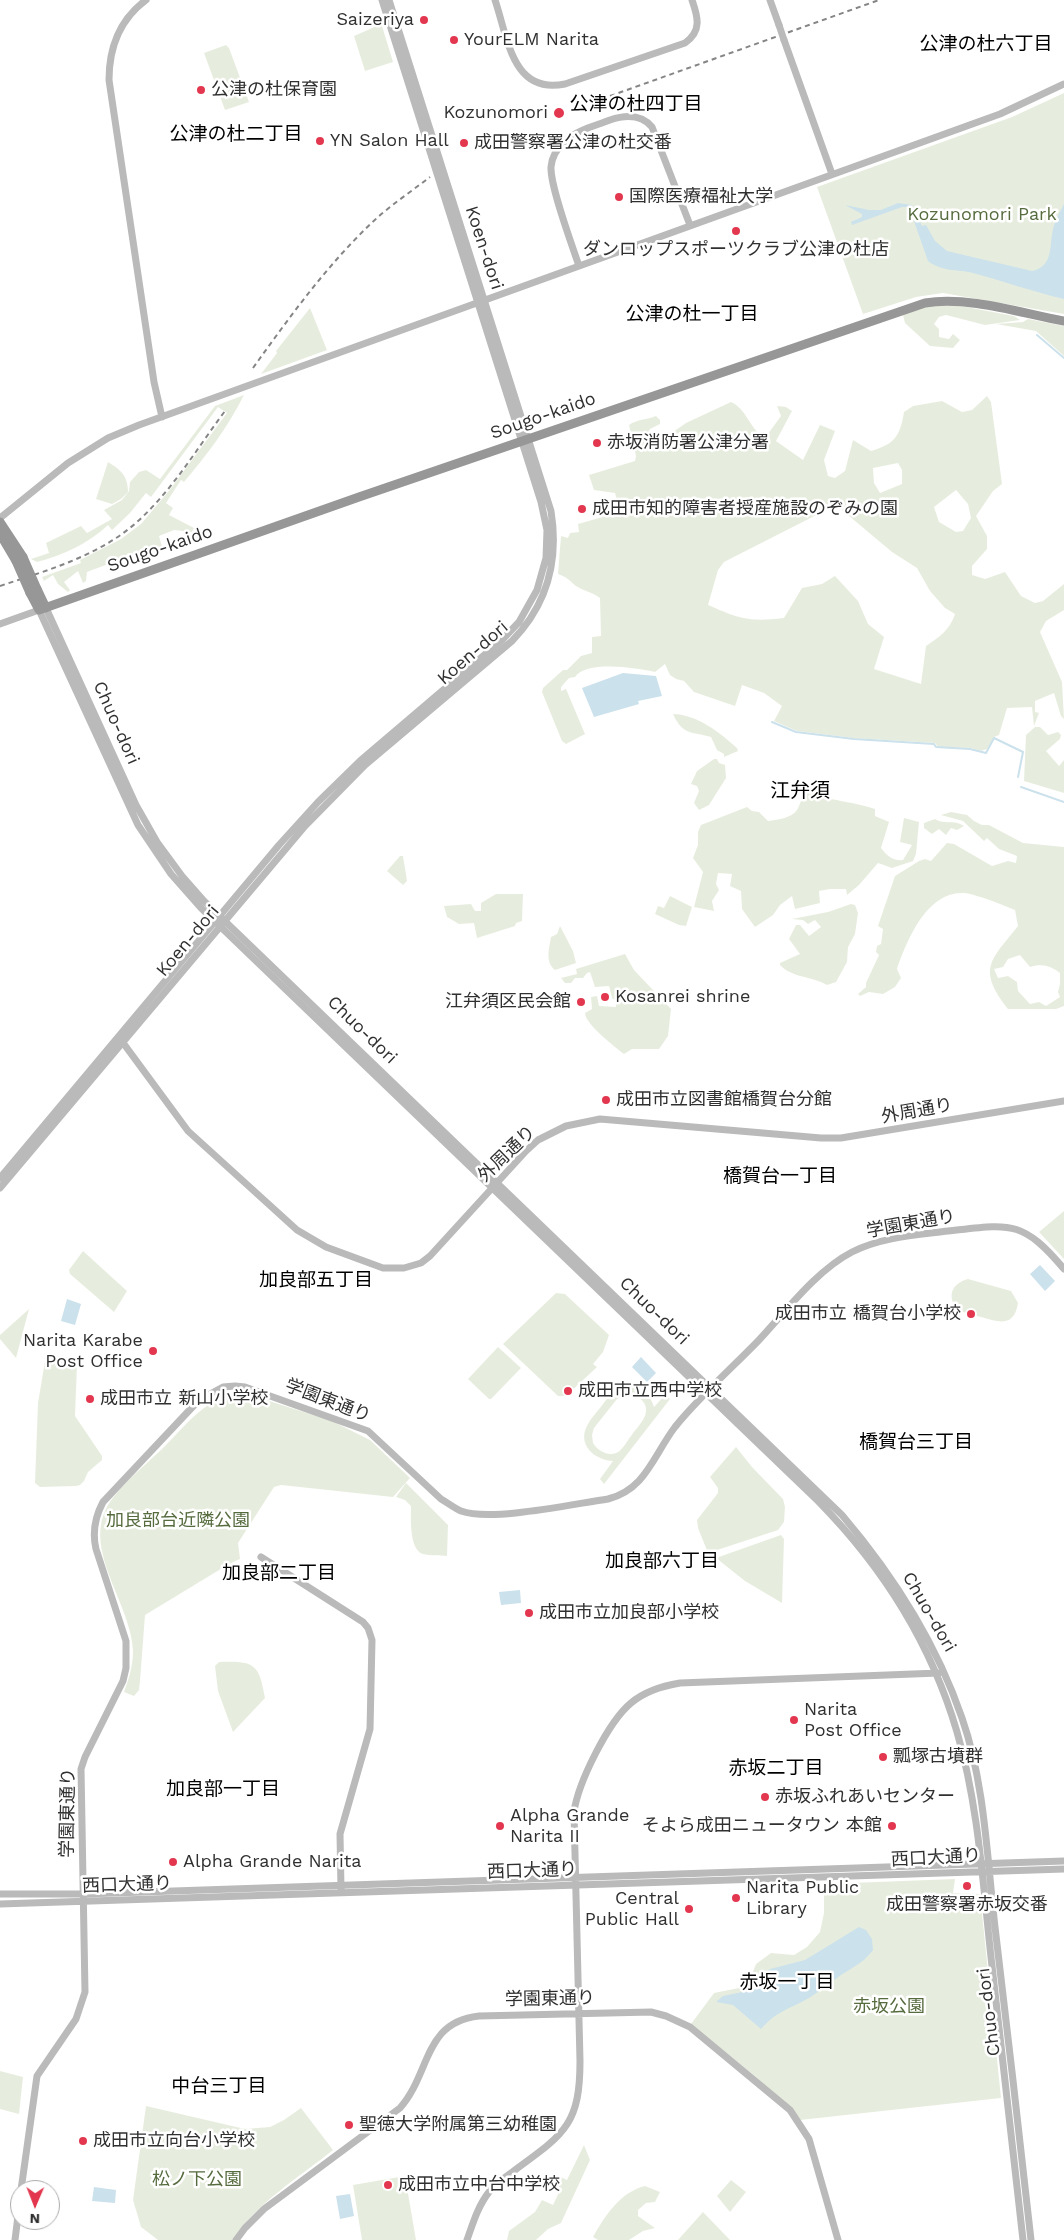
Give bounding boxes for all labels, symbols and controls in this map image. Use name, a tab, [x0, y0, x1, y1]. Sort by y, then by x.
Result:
place label: Saizeriya	[336, 9, 414, 31]
marker: Saizeriya	[418, 14, 430, 26]
place label: YourELM Narita	[464, 29, 599, 51]
district label: 公津の杜六丁目	[920, 33, 1052, 55]
marker: YourELM Narita	[448, 34, 460, 46]
place label: 公津の杜保育園	[211, 79, 337, 101]
marker: 公津の杜保育園	[195, 84, 207, 96]
district label: 公津の杜四丁目	[570, 93, 702, 115]
place label: Kozunomori	[444, 102, 548, 124]
marker: Kozunomori	[552, 106, 566, 120]
district label: 公津の杜二丁目	[170, 123, 302, 145]
place label: YN Salon Hall	[330, 130, 449, 152]
place label: 成田警察署公津の杜交番	[474, 132, 672, 154]
marker: YN Salon Hall	[314, 135, 326, 147]
marker: 成田警察署公津の杜交番	[458, 137, 470, 149]
place label: 国際医療福祉大学	[629, 186, 773, 208]
marker: 国際医療福祉大学	[613, 191, 625, 203]
street label: Koen-dori	[460, 203, 508, 293]
park label: Kozunomori Park	[907, 204, 1057, 226]
marker: ダンロップスポーツクラブ公津の杜店	[730, 225, 742, 237]
place label: ダンロップスポーツクラブ公津の杜店	[583, 239, 889, 261]
district label: 公津の杜一丁目	[626, 303, 758, 325]
street label: Sougo-kaido	[487, 388, 599, 444]
place label: 赤坂消防署公津分署	[607, 432, 769, 454]
marker: 赤坂消防署公津分署	[591, 437, 603, 449]
place label: 成田市知的障害者授産施設のぞみの園	[592, 498, 898, 520]
marker: 成田市知的障害者授産施設のぞみの園	[576, 503, 588, 515]
street label: Sougo-kaido	[104, 521, 216, 577]
street label: Koen-dori	[433, 616, 513, 690]
street label: Chuo-dori	[88, 678, 144, 768]
district label: 江弁須	[770, 779, 830, 803]
street label: Koen-dori	[152, 901, 224, 981]
place label: Kosanrei shrine	[615, 986, 750, 1008]
street label: Chuo-dori	[323, 991, 401, 1069]
place label: 江弁須区民会館	[445, 991, 571, 1013]
marker: Kosanrei shrine	[599, 991, 611, 1003]
marker: 江弁須区民会館	[575, 996, 587, 1008]
place label: 成田市立図書館橋賀台分館	[616, 1089, 832, 1111]
marker: 成田市立図書館橋賀台分館	[600, 1094, 612, 1106]
street label: 外周通り	[880, 1094, 954, 1128]
street label: 外周通り	[474, 1121, 540, 1187]
district label: 橋賀台一丁目	[723, 1165, 837, 1187]
street label: 学園東通り	[865, 1206, 957, 1242]
district label: 加良部五丁目	[259, 1269, 373, 1291]
street label: Chuo-dori	[615, 1272, 693, 1350]
place label: 成田市立 橋賀台小学校	[775, 1303, 961, 1325]
marker: 成田市立 橋賀台小学校	[965, 1308, 977, 1320]
place label: Narita Karabe Post Office	[23, 1330, 143, 1372]
marker: Narita Karabe Post Office	[147, 1345, 159, 1357]
street label: 学園東通り	[282, 1375, 374, 1427]
place label: 成田市立西中学校	[578, 1380, 722, 1402]
marker: 成田市立西中学校	[562, 1385, 574, 1397]
place label: 成田市立 新山小学校	[100, 1388, 268, 1410]
marker: 成田市立 新山小学校	[84, 1393, 96, 1405]
district label: 橋賀台三丁目	[859, 1431, 973, 1453]
park label: 加良部台近隣公園	[106, 1510, 250, 1532]
district label: 加良部六丁目	[605, 1550, 719, 1572]
district label: 加良部二丁目	[222, 1562, 336, 1584]
street label: Chuo-dori	[897, 1568, 961, 1656]
place label: 成田市立加良部小学校	[539, 1602, 719, 1624]
marker: 成田市立加良部小学校	[523, 1607, 535, 1619]
place label: Narita Post Office	[804, 1699, 902, 1742]
marker: Narita Post Office	[788, 1714, 800, 1726]
place label: 瓢塚古墳群	[893, 1746, 983, 1768]
marker: 瓢塚古墳群	[877, 1751, 889, 1763]
district label: 赤坂二丁目	[729, 1757, 823, 1779]
street label: 学園東通り	[56, 1768, 80, 1858]
district label: 加良部一丁目	[166, 1778, 280, 1800]
place label: 赤坂ふれあいセンター	[775, 1786, 955, 1808]
marker: 赤坂ふれあいセンター	[759, 1791, 771, 1803]
place label: Alpha Grande Narita II	[510, 1805, 629, 1848]
place label: そよら成田ニュータウン 本館	[642, 1815, 882, 1837]
marker: Alpha Grande Narita II	[494, 1820, 506, 1832]
marker: そよら成田ニュータウン 本館	[886, 1820, 898, 1832]
street label: 西口大通り	[890, 1845, 982, 1871]
place label: Alpha Grande Narita	[183, 1851, 362, 1873]
marker: Alpha Grande Narita	[167, 1856, 179, 1868]
street label: 西口大通り	[487, 1859, 577, 1883]
street label: 西口大通り	[82, 1873, 172, 1897]
place label: Narita Public Library	[746, 1877, 859, 1920]
marker: 成田警察署赤坂交番	[961, 1880, 973, 1892]
place label: Central Public Hall	[585, 1888, 679, 1930]
marker: Narita Public Library	[730, 1892, 742, 1904]
place label: 成田警察署赤坂交番	[886, 1894, 1048, 1916]
marker: Central Public Hall	[683, 1903, 695, 1915]
street label: Chuo-dori	[973, 1967, 1005, 2057]
district label: 赤坂一丁目	[740, 1971, 834, 1993]
street label: 学園東通り	[505, 1987, 595, 2011]
park label: 赤坂公園	[853, 1996, 925, 2018]
district label: 中台三丁目	[172, 2075, 266, 2097]
place label: 聖徳大学附属第三幼稚園	[359, 2114, 557, 2136]
marker: 聖徳大学附属第三幼稚園	[343, 2119, 355, 2131]
place label: 成田市立向台小学校	[93, 2130, 255, 2152]
marker: 成田市立向台小学校	[77, 2135, 89, 2147]
park label: 松ノ下公園	[152, 2169, 242, 2191]
place label: 成田市立中台中学校	[398, 2174, 560, 2196]
marker: 成田市立中台中学校	[382, 2179, 394, 2191]
north arrow	[10, 2180, 60, 2230]
text: N	[29, 2211, 40, 2227]

